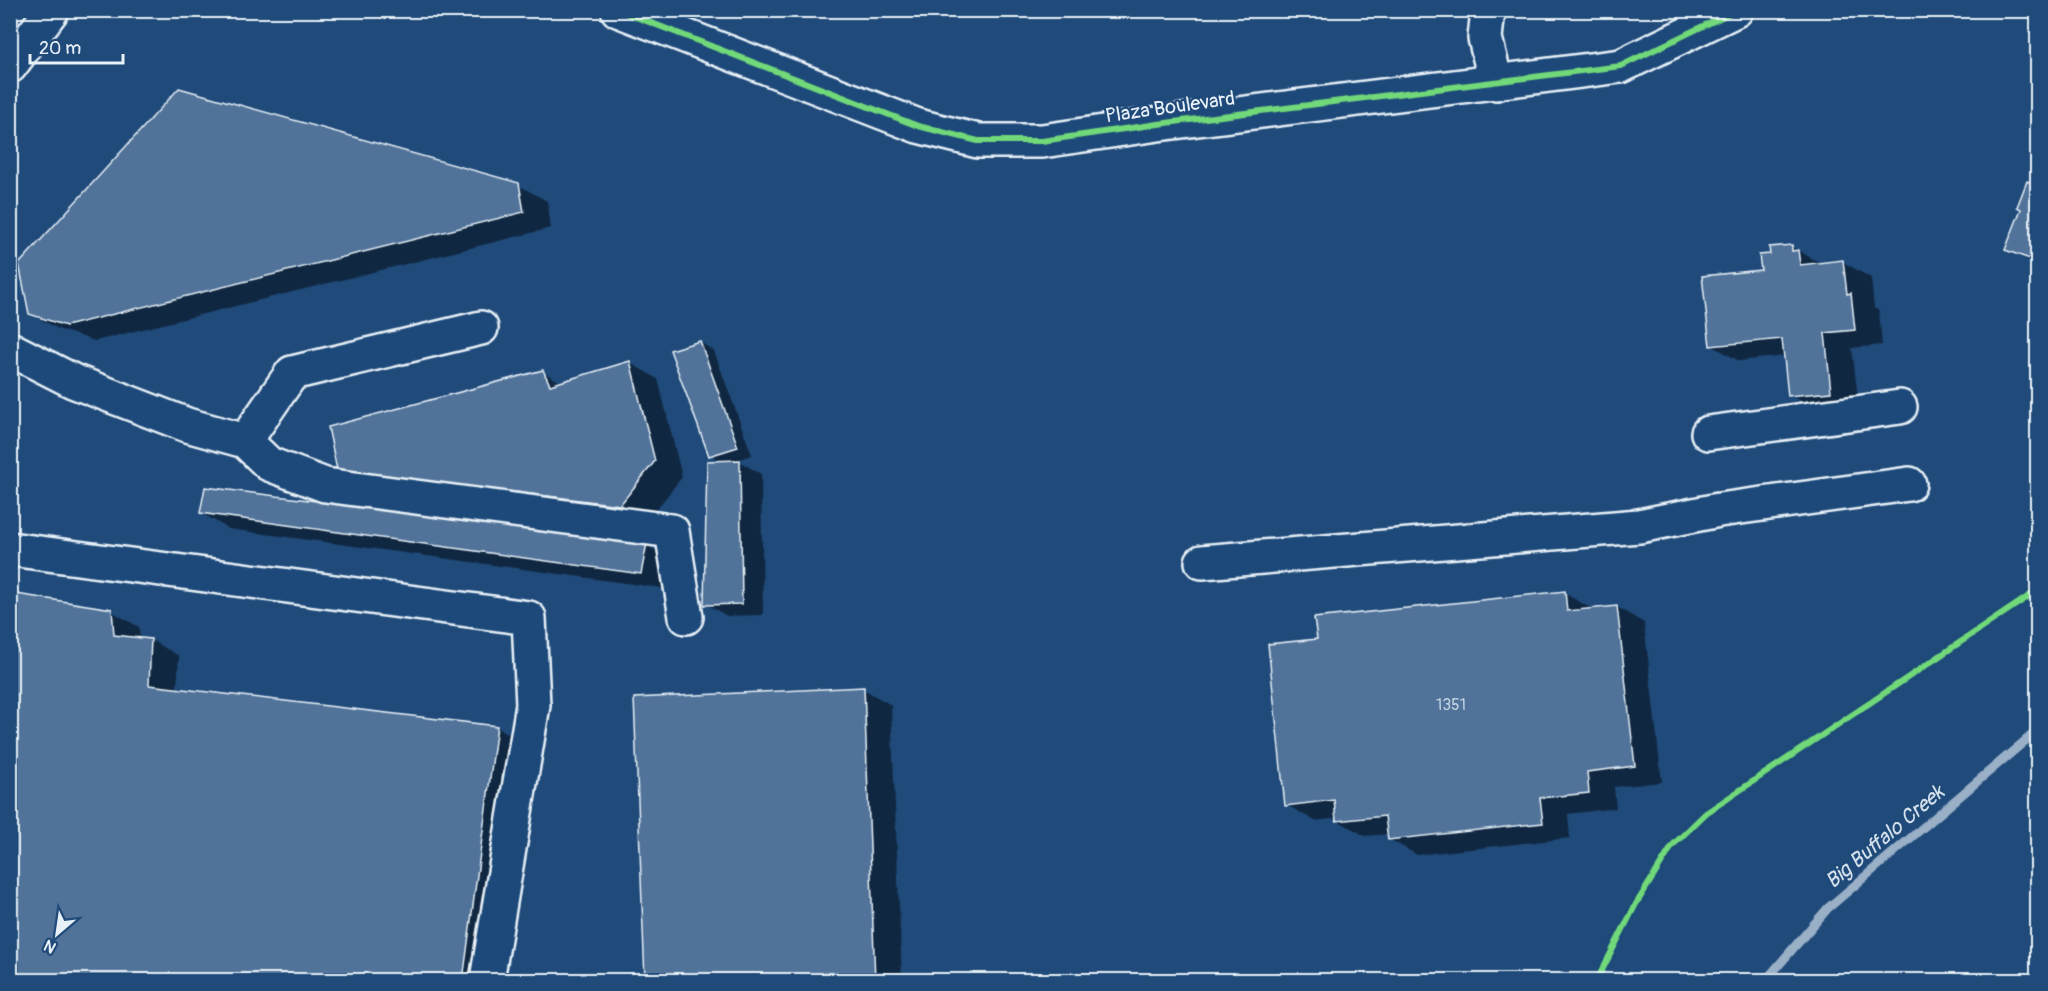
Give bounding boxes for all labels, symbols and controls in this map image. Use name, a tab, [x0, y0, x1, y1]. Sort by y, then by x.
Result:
scale bar	[30, 27, 123, 65]
text: 20 m	[39, 37, 81, 60]
street label: Plaza Boulevard	[1104, 86, 1236, 128]
house number: 1351	[1436, 695, 1466, 715]
water label: Big Buffalo Creek	[1820, 778, 1952, 895]
north arrow	[27, 904, 87, 964]
text: N	[40, 935, 60, 958]

